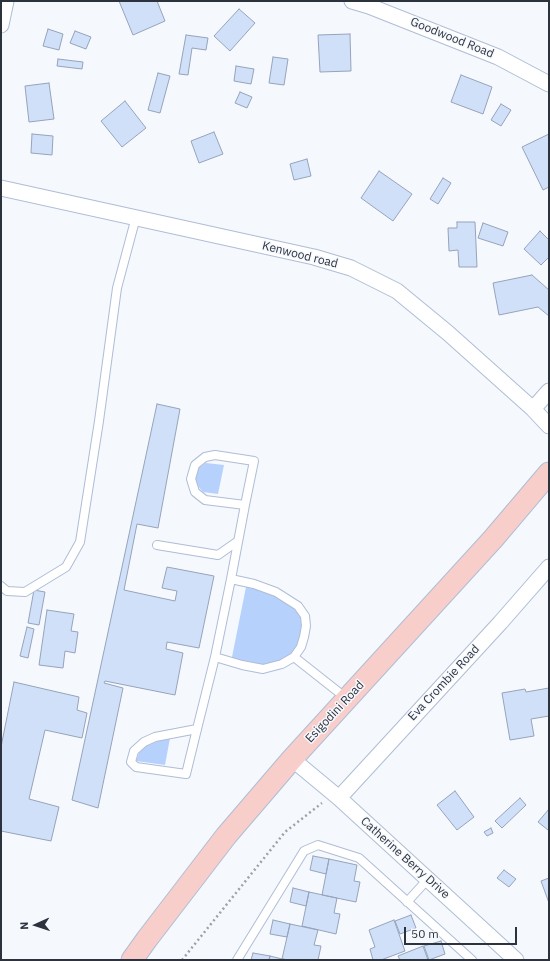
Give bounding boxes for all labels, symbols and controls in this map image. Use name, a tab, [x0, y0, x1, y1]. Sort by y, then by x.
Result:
street label: Goodwood Road	[408, 15, 496, 61]
street label: Kenwood road	[261, 239, 339, 271]
street label: Eva Crombie Road	[405, 642, 483, 724]
street label: Esigodini Road	[303, 678, 367, 746]
street label: Catherine Berry Drive	[357, 814, 453, 902]
north arrow	[16, 905, 56, 945]
scale bar	[406, 919, 519, 945]
text: N	[17, 921, 31, 930]
text: 50 m	[411, 926, 439, 941]

